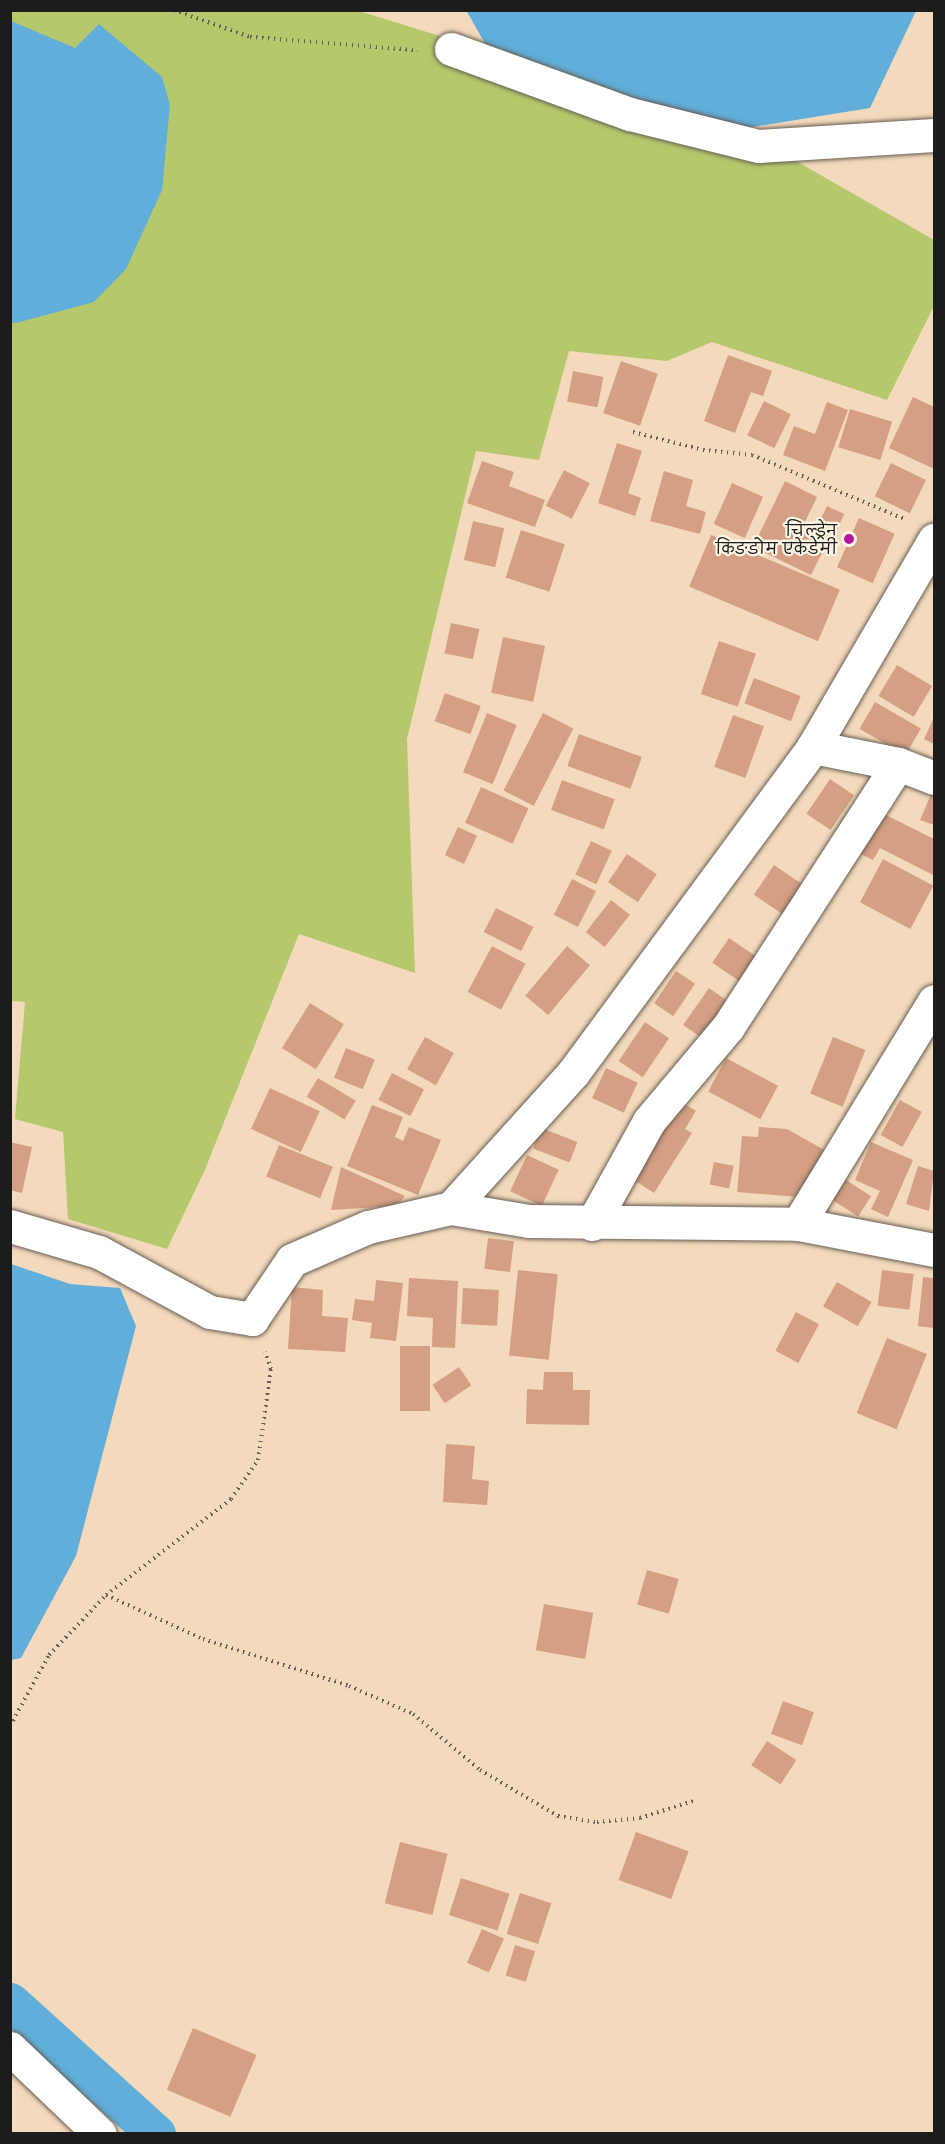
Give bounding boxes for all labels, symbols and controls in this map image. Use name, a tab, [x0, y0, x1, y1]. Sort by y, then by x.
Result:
place label: चिल्ड्रेन किङडोम एकेडेमी	[716, 520, 837, 558]
marker: चिल्ड्रेन किङडोम एकेडेमी	[842, 532, 856, 546]

